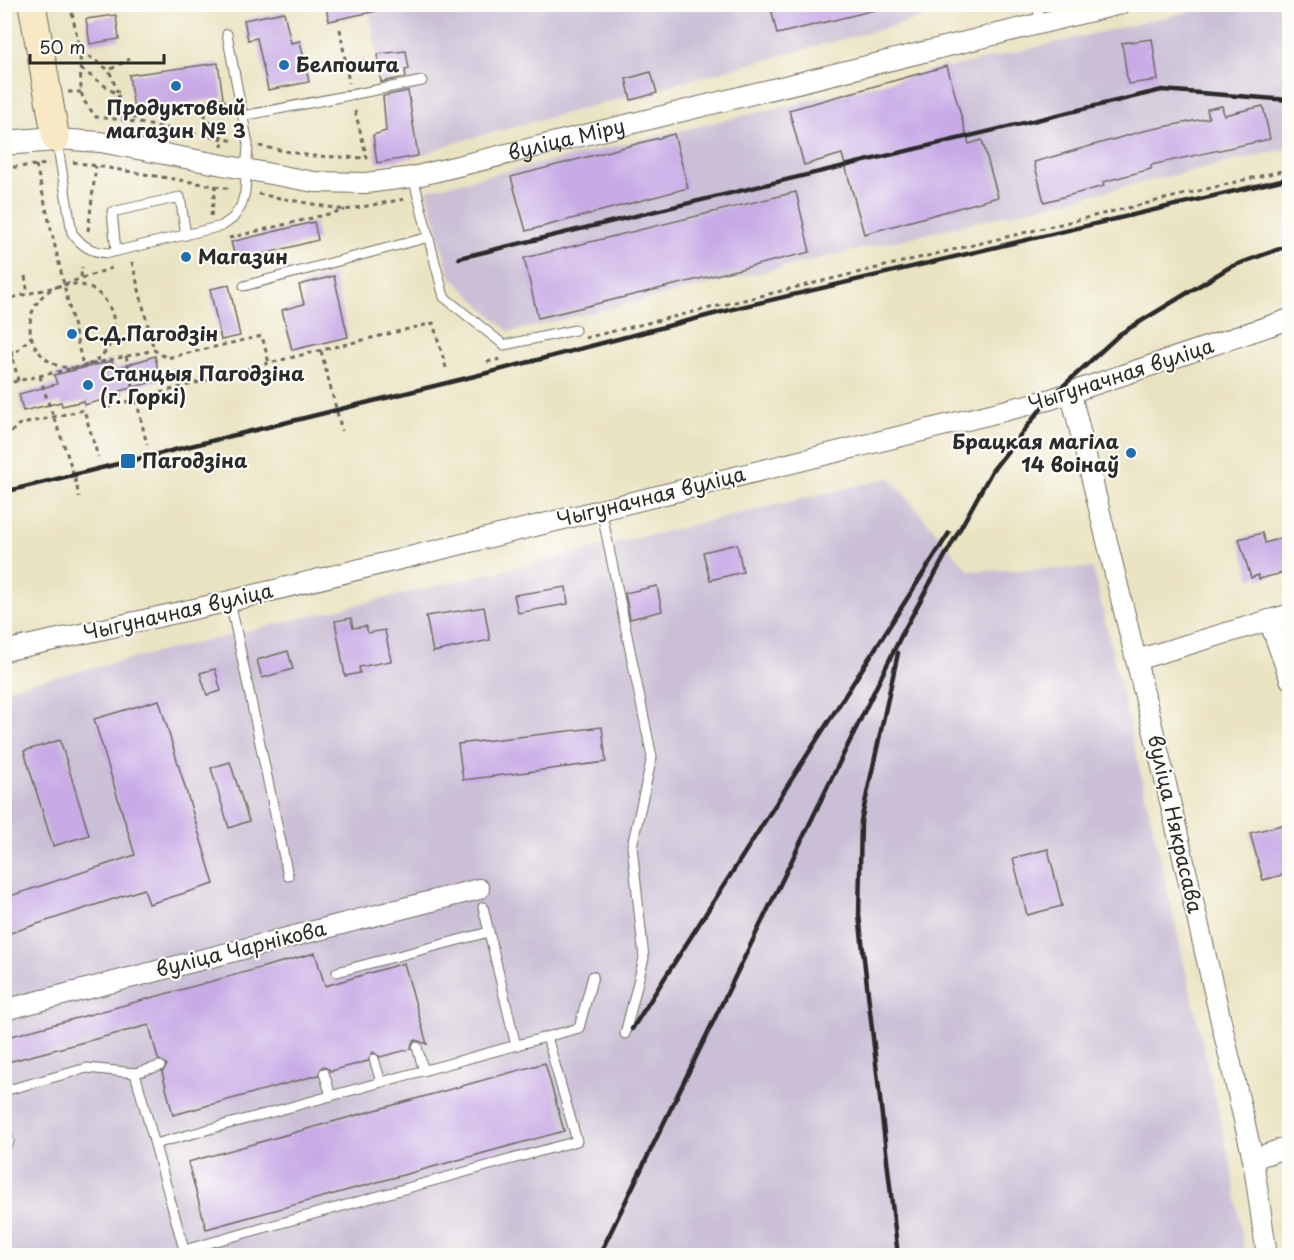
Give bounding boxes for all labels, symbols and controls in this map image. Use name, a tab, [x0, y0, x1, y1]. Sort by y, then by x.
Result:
scale bar	[30, 27, 164, 65]
text: 50 m	[39, 33, 86, 60]
place label: Белпошта	[296, 49, 400, 79]
marker: Белпошта	[277, 58, 291, 72]
marker: Продуктовый магазин № 3	[169, 79, 183, 93]
place label: Продуктовый магазин № 3	[106, 92, 246, 145]
street label: вуліца Міру	[504, 110, 628, 167]
place label: Магазин	[198, 241, 288, 271]
marker: Магазин	[179, 250, 193, 264]
place label: С.Д.Пагодзін	[84, 318, 218, 348]
marker: С.Д.Пагодзін	[65, 327, 79, 341]
street label: Чыгуначная вуліца	[1024, 330, 1218, 418]
place label: Станцыя Пагодзіна (г. Горкі)	[100, 358, 305, 411]
marker: Станцыя Пагодзіна (г. Горкі)	[81, 378, 95, 392]
place label: Брацкая магіла 14 воінаў	[952, 426, 1119, 479]
place label: Пагодзіна	[142, 445, 248, 475]
marker: Брацкая магіла 14 воінаў	[1124, 446, 1138, 460]
marker: Пагодзіна	[119, 452, 137, 470]
street label: Чыгуначная вуліца	[553, 458, 749, 534]
street label: Чыгуначная вуліца	[80, 574, 276, 647]
street label: вуліца Някрасава	[1141, 732, 1211, 916]
street label: вуліца Чарнікова	[152, 912, 330, 984]

